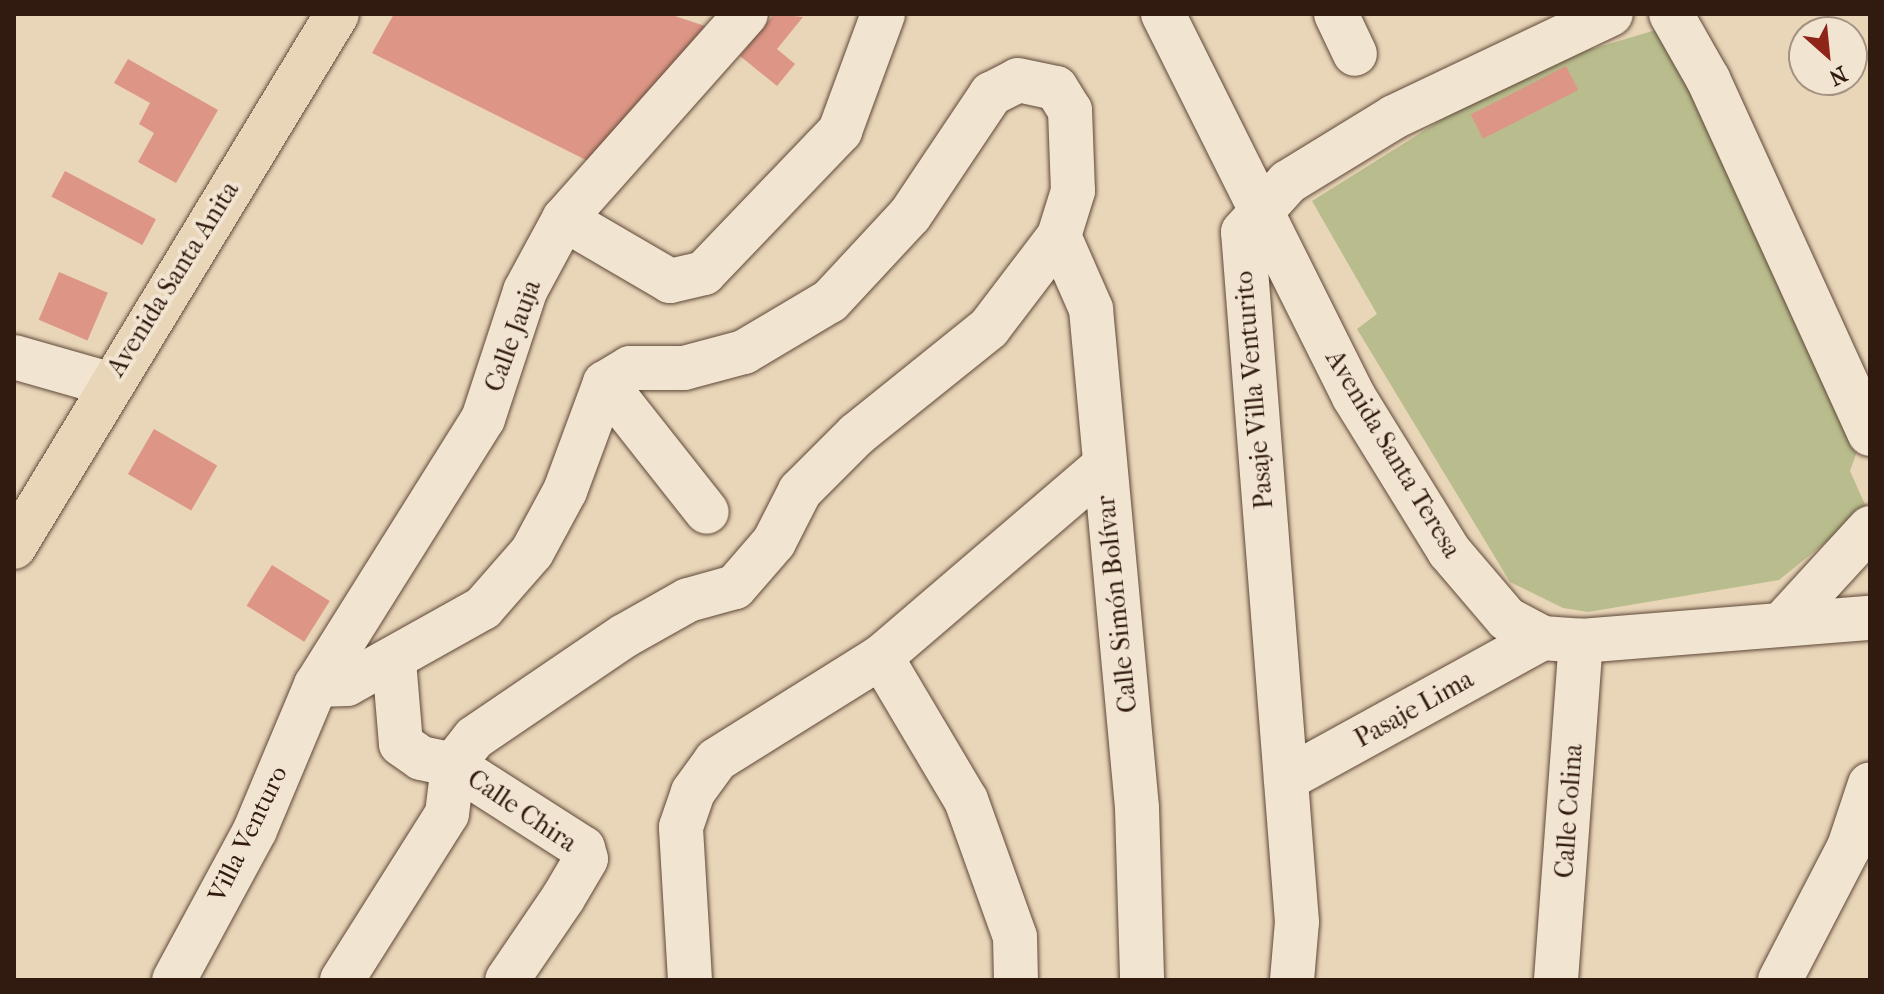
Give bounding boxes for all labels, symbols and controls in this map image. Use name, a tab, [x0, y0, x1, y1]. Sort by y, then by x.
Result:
north arrow	[1788, 16, 1868, 96]
text: N	[1825, 60, 1851, 91]
street label: Avenida Santa Anita	[100, 176, 246, 382]
street label: Pasaje Villa Venturito	[1228, 270, 1280, 510]
street label: Calle Jauja	[478, 276, 548, 396]
street label: Avenida Santa Teresa	[1319, 344, 1467, 564]
street label: Calle Simón Bolívar	[1090, 494, 1144, 714]
street label: Pasaje Lima	[1349, 664, 1479, 754]
street label: Calle Colina	[1549, 743, 1589, 879]
street label: Villa Venturo	[202, 761, 294, 907]
street label: Calle Chira	[461, 763, 583, 859]

